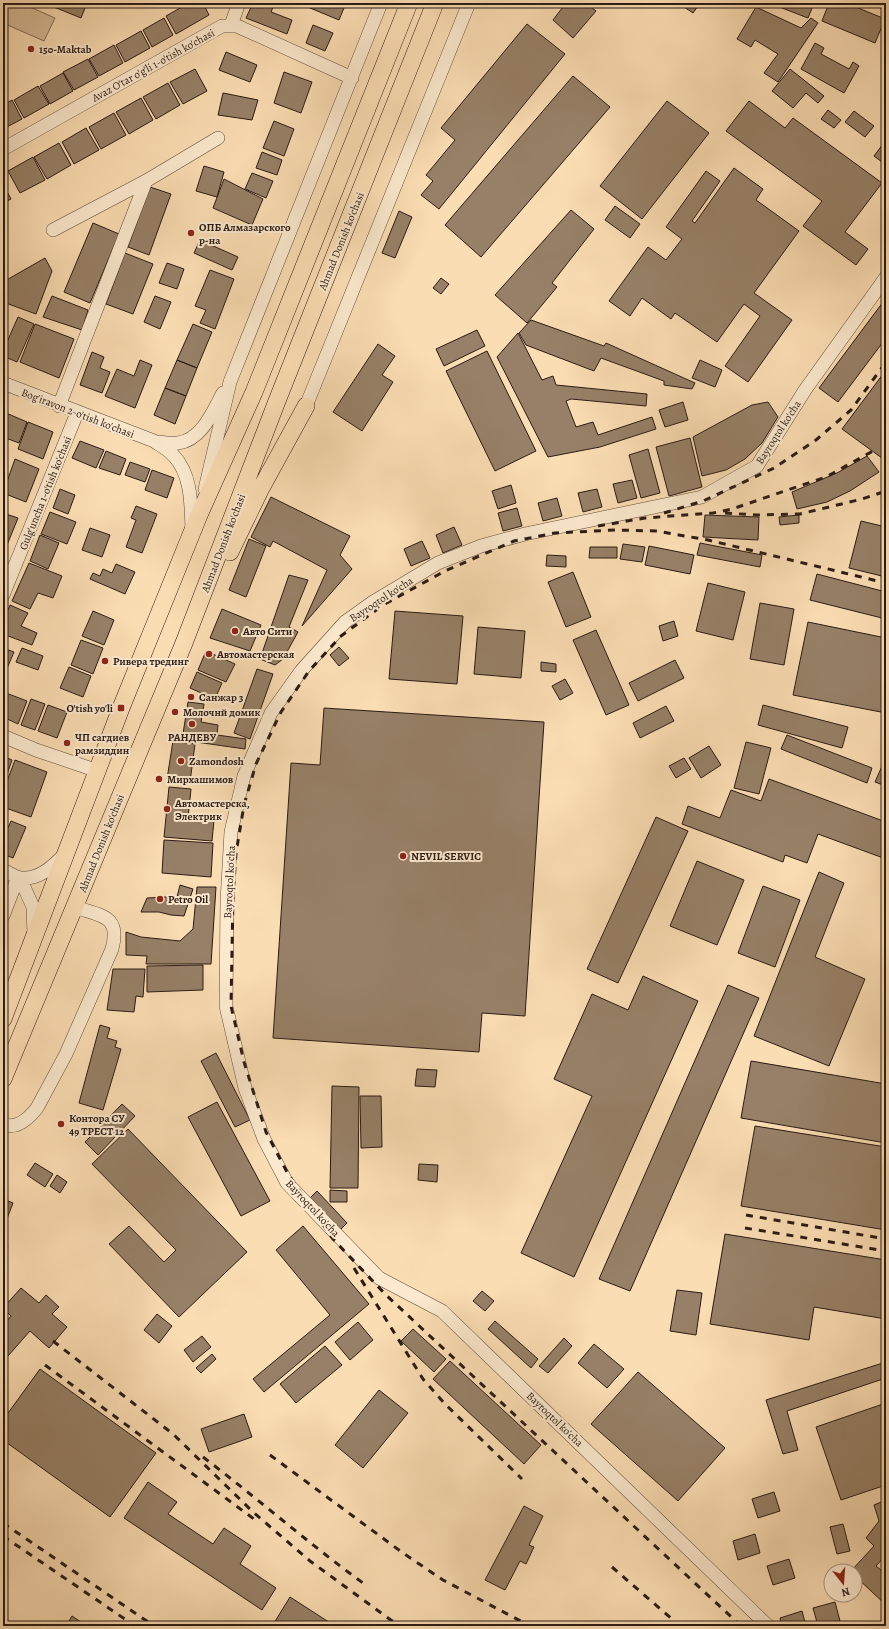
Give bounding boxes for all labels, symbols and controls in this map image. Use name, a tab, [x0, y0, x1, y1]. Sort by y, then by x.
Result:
street label: Avaz O'tar o'g'li 1-o'tish ko'chasi	[88, 25, 217, 106]
place label: 150-Maktab	[39, 42, 92, 57]
marker: 150-Maktab	[26, 44, 36, 54]
street label: Ahmad Donish ko'chasi	[315, 190, 368, 293]
place label: ОПБ Алмазарского р-на	[199, 220, 291, 248]
marker: ОПБ Алмазарского р-на	[186, 228, 196, 238]
street label: Bog'iravon 2-o'tish ko'chasi	[19, 385, 136, 442]
street label: Bayroqtol ko'cha	[752, 397, 805, 467]
street label: Gulg'uncha 1-o'tish ko'chasi	[16, 434, 75, 552]
street label: Ahmad Donish ko'chasi	[197, 492, 249, 596]
street label: Bayroqtol ko'cha	[346, 573, 417, 626]
place label: Авто Сити	[242, 624, 293, 639]
marker: Авто Сити	[230, 626, 240, 636]
place label: Автомастерская	[216, 647, 295, 662]
marker: Автомастерская	[204, 649, 214, 659]
place label: Ривера трединг	[113, 654, 189, 669]
marker: Ривера трединг	[100, 656, 110, 666]
place label: Санжар 3	[199, 690, 244, 705]
marker: Санжар 3	[186, 692, 196, 702]
place label: O'tish yo'li	[66, 701, 113, 716]
marker: O'tish yo'li	[116, 703, 126, 713]
place label: Молочнй домик	[183, 705, 260, 720]
marker: Молочнй домик	[170, 707, 180, 717]
marker: РАНДЕВУ	[187, 719, 197, 729]
place label: ЧП сагдиев рамзиддин	[75, 730, 130, 758]
place label: РАНДЕВУ	[168, 730, 217, 745]
marker: ЧП сагдиев рамзиддин	[62, 738, 72, 748]
place label: Zamondosh	[189, 754, 244, 769]
marker: Zamondosh	[176, 756, 186, 766]
place label: Мирхашимов	[167, 772, 234, 787]
marker: Мирхашимов	[154, 774, 164, 784]
street label: Ahmad Donish ko'chasi	[75, 792, 128, 895]
place label: Автомастерска, Электрик	[174, 796, 250, 824]
marker: Автомастерска, Электрик	[162, 804, 172, 814]
street label: Bayroqtol ko'cha	[220, 844, 239, 919]
place label: NEVIL SERVIC	[411, 849, 481, 864]
marker: NEVIL SERVIC	[398, 851, 408, 861]
place label: Petro Oil	[168, 892, 208, 907]
marker: Petro Oil	[155, 894, 165, 904]
place label: Контора СУ 49 ТРЕСТ 12	[69, 1111, 125, 1139]
marker: Контора СУ 49 ТРЕСТ 12	[56, 1119, 66, 1129]
street label: Bayroqtol ko'cha	[282, 1176, 344, 1241]
street label: Bayroqtol ko'cha	[523, 1389, 587, 1451]
north arrow	[823, 1563, 863, 1603]
text: N	[840, 1584, 852, 1600]

